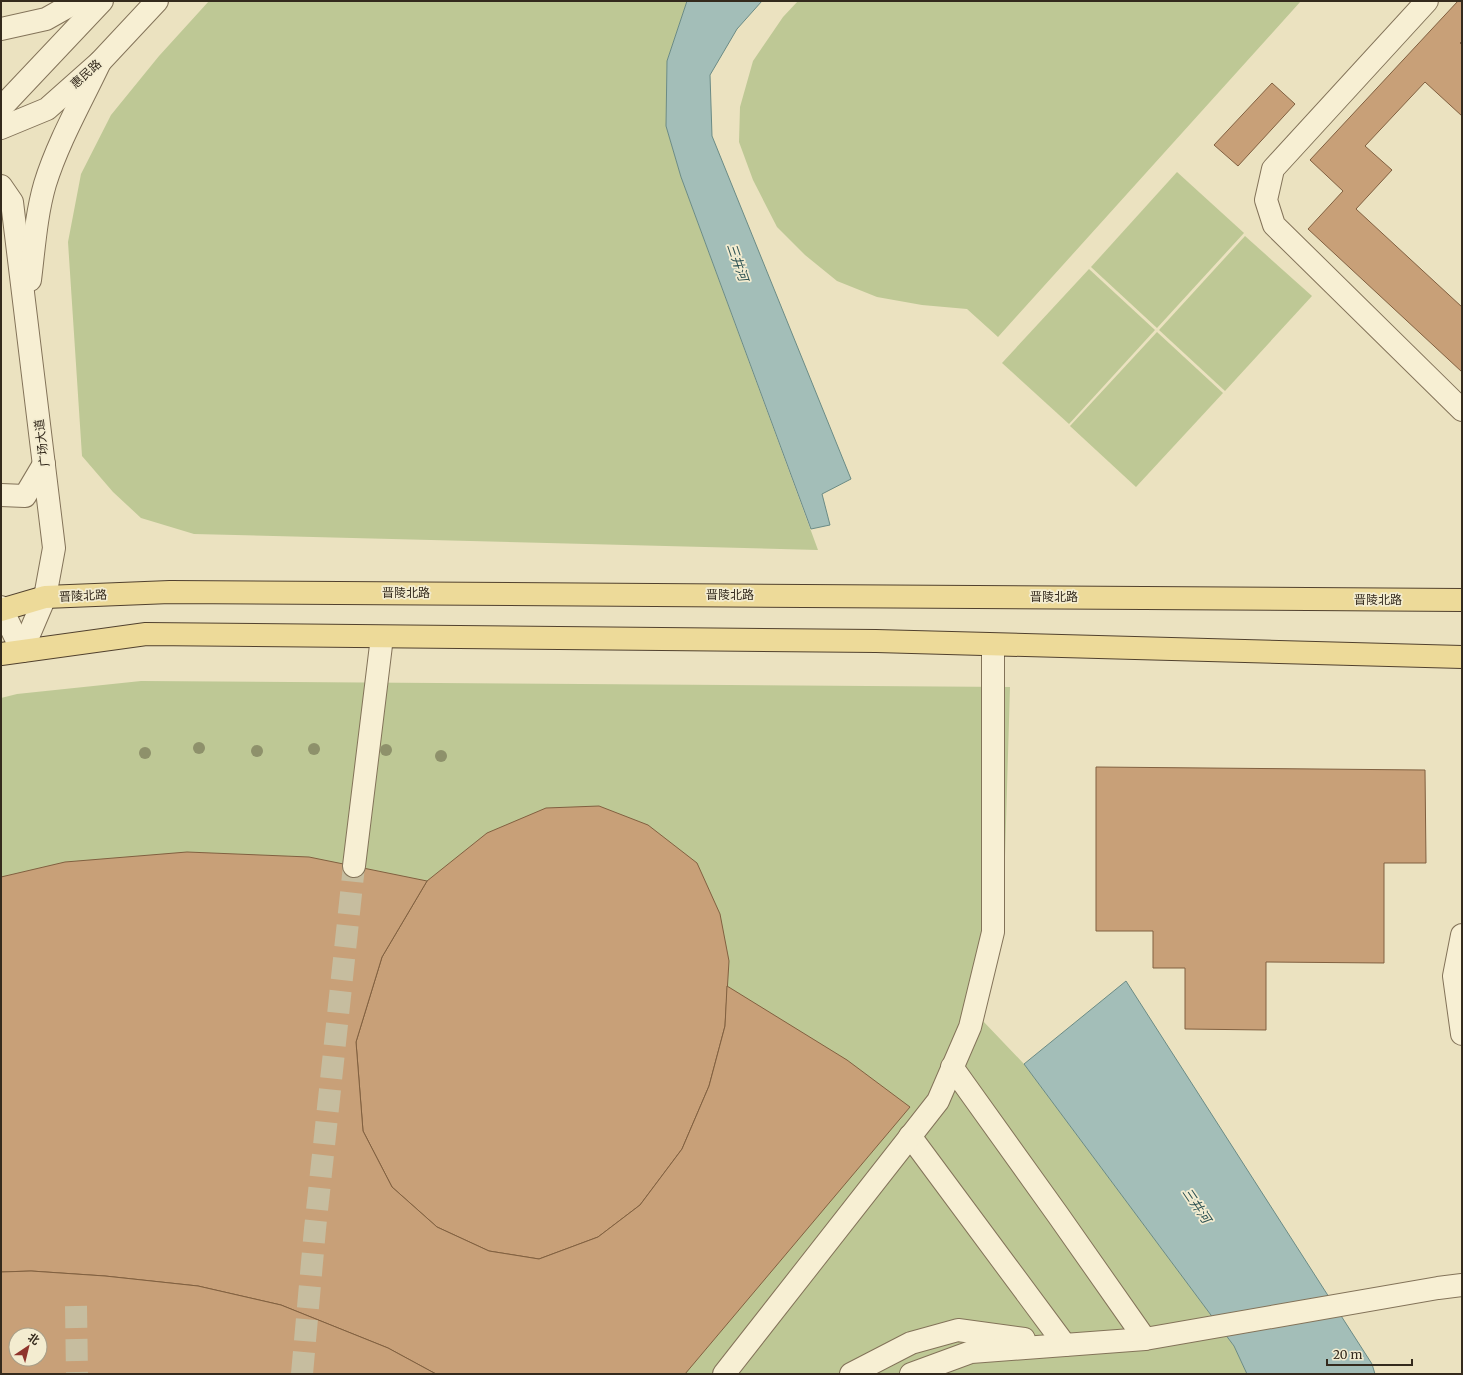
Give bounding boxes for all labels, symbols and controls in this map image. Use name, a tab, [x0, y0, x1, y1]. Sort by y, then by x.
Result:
street label: 惠民路	[67, 56, 104, 91]
water label: 三井河	[723, 241, 753, 286]
street label: 广场大道	[31, 418, 52, 468]
street label: 晋陵北路	[382, 585, 430, 600]
street label: 晋陵北路	[59, 587, 107, 604]
street label: 晋陵北路	[706, 587, 754, 602]
street label: 晋陵北路	[1030, 589, 1078, 604]
street label: 晋陵北路	[1354, 592, 1402, 607]
water label: 三井河	[1179, 1184, 1216, 1229]
north arrow	[8, 1327, 48, 1367]
text: 北	[25, 1330, 42, 1348]
scale bar	[1327, 1341, 1412, 1367]
text: 20 m	[1333, 1347, 1362, 1362]

